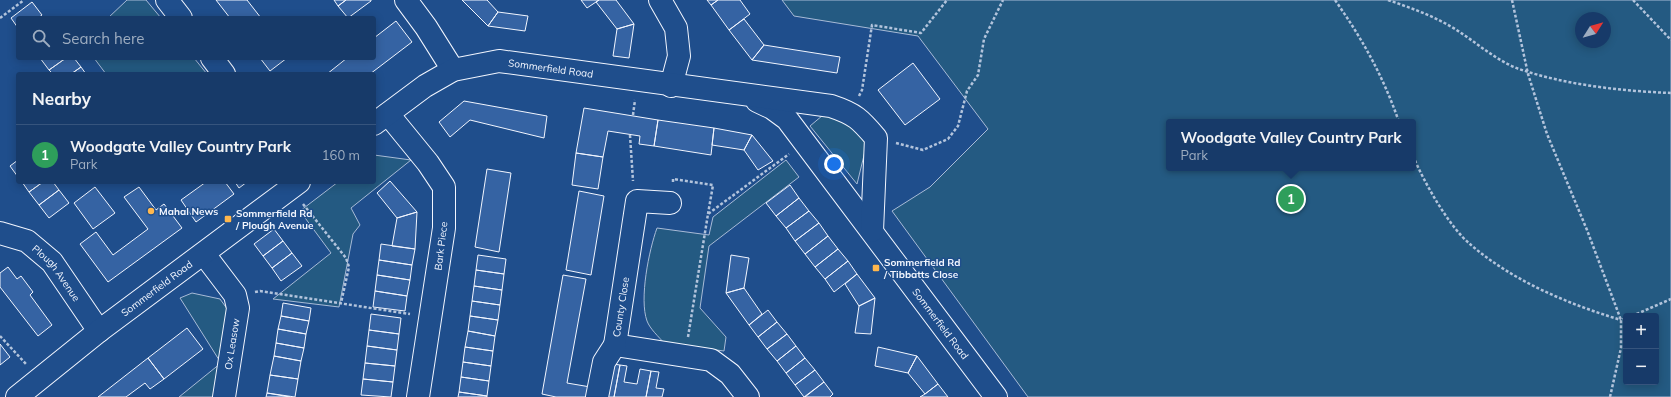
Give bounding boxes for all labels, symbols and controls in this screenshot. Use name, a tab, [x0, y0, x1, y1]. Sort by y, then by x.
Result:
north arrow	[1575, 12, 1611, 48]
search box	[16, 16, 376, 60]
icon: search	[30, 27, 52, 49]
text: Search here	[62, 29, 144, 48]
street label: Sommerfield Road	[508, 56, 594, 80]
text: Nearby	[32, 88, 91, 109]
popup	[1166, 119, 1416, 171]
text: Woodgate Valley Country Park	[1181, 128, 1401, 147]
text: Woodgate Valley Country Park	[70, 137, 291, 156]
text: 1	[41, 147, 49, 163]
text: 160 m	[322, 147, 360, 163]
text: Park	[1181, 147, 1208, 163]
your location	[824, 154, 844, 174]
text: Park	[70, 156, 97, 172]
pin: 1	[1278, 184, 1304, 214]
place label: Mahal News	[159, 205, 218, 218]
marker: Mahal News	[146, 206, 156, 216]
place label: Sommerfield Rd / Plough Avenue	[235, 207, 314, 232]
marker: Sommerfield Rd / Plough Avenue	[223, 214, 233, 224]
street label: Bark Piece	[432, 221, 450, 271]
street label: Plough Avenue	[30, 242, 83, 304]
place label: Sommerfield Rd / Tibbatts Close	[883, 256, 960, 281]
street label: Sommerfield Road	[118, 257, 195, 319]
marker: Sommerfield Rd / Tibbatts Close	[871, 263, 881, 273]
street label: County Close	[610, 276, 632, 338]
street label: Sommerfield Road	[910, 285, 972, 362]
map controls	[1623, 313, 1659, 385]
button: +	[1623, 313, 1659, 349]
street label: Ox Leasow	[222, 317, 243, 371]
button: −	[1623, 349, 1659, 385]

